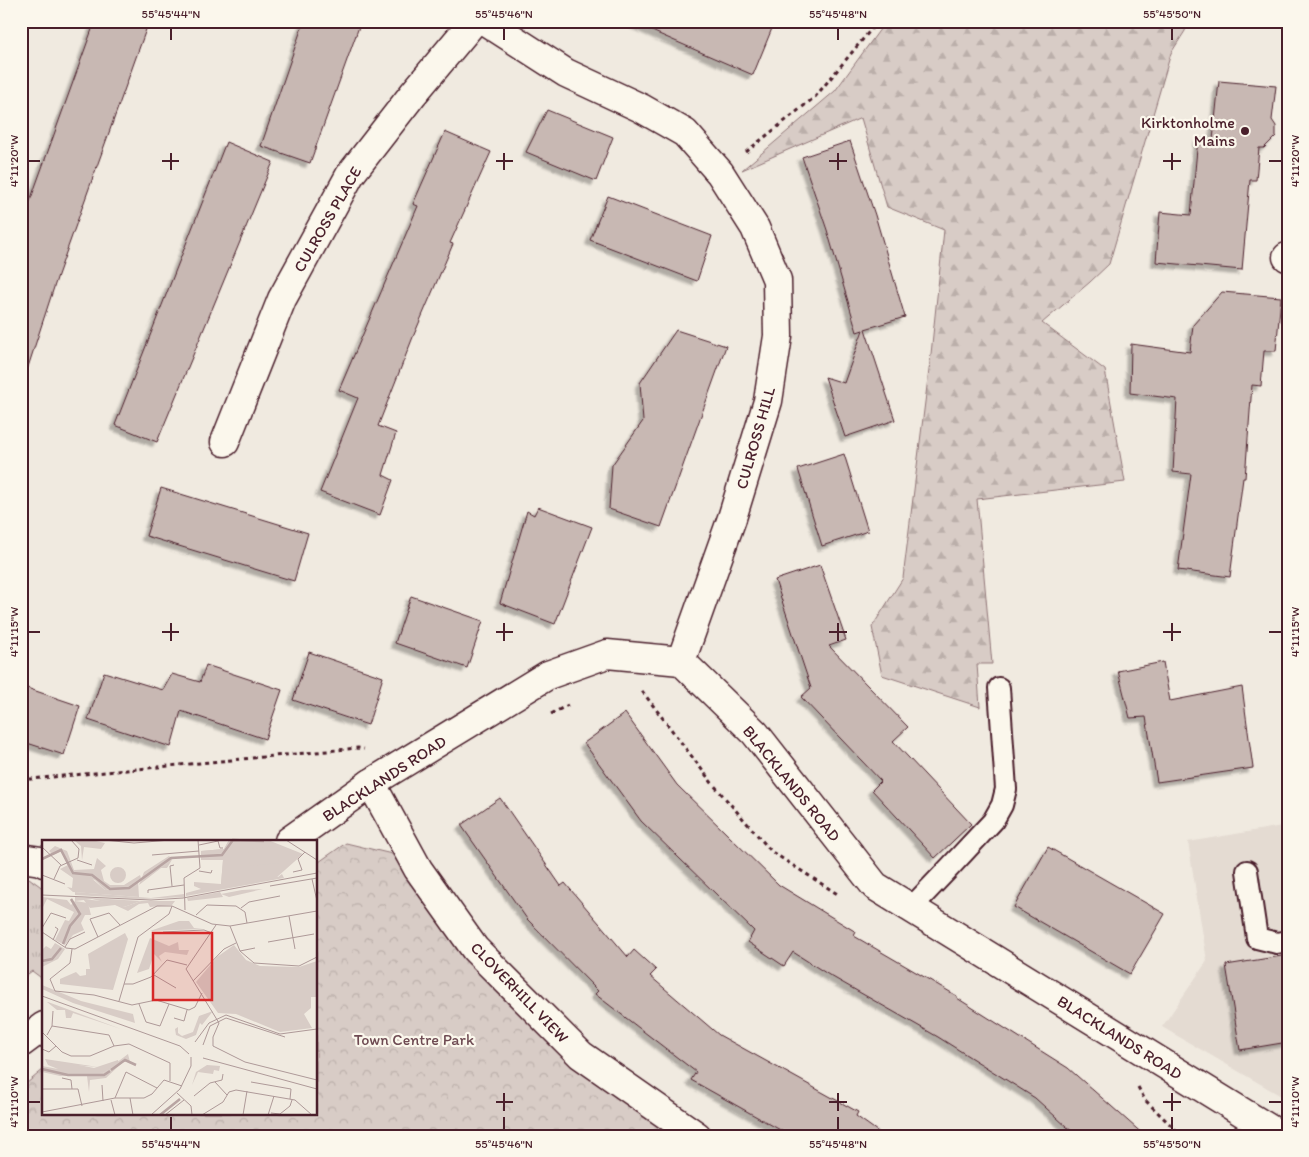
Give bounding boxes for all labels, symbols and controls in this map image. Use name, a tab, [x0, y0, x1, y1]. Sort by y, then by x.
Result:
text: 55°45'44"N	[142, 7, 200, 21]
text: 55°45'46"N	[475, 7, 533, 21]
text: 55°45'48"N	[809, 7, 867, 21]
text: 55°45'50"N	[1143, 7, 1201, 21]
place label: Kirktonholme Mains	[1141, 113, 1235, 150]
marker: Kirktonholme Mains	[1239, 125, 1251, 137]
text: 4°11'20"W	[7, 135, 21, 187]
text: 4°11'20"W	[1288, 135, 1302, 187]
street label: CULROSS PLACE	[290, 163, 365, 275]
street label: CULROSS HILL	[732, 385, 779, 491]
text: 4°11'15"W	[7, 607, 21, 657]
text: 4°11'15"W	[1288, 607, 1302, 657]
street label: BLACKLANDS ROAD	[739, 721, 844, 845]
street label: BLACKLANDS ROAD	[319, 731, 450, 826]
inset map	[42, 840, 318, 1114]
street label: CLOVERHILL VIEW	[467, 938, 573, 1047]
street label: BLACKLANDS ROAD	[1054, 991, 1186, 1084]
park label: Town Centre Park	[354, 1030, 475, 1049]
text: 4°11'10"W	[7, 1076, 21, 1128]
text: 4°11'10"W	[1288, 1076, 1302, 1128]
text: 55°45'44"N	[142, 1137, 200, 1151]
text: 55°45'46"N	[475, 1137, 533, 1151]
text: 55°45'48"N	[809, 1137, 867, 1151]
text: 55°45'50"N	[1143, 1137, 1201, 1151]

